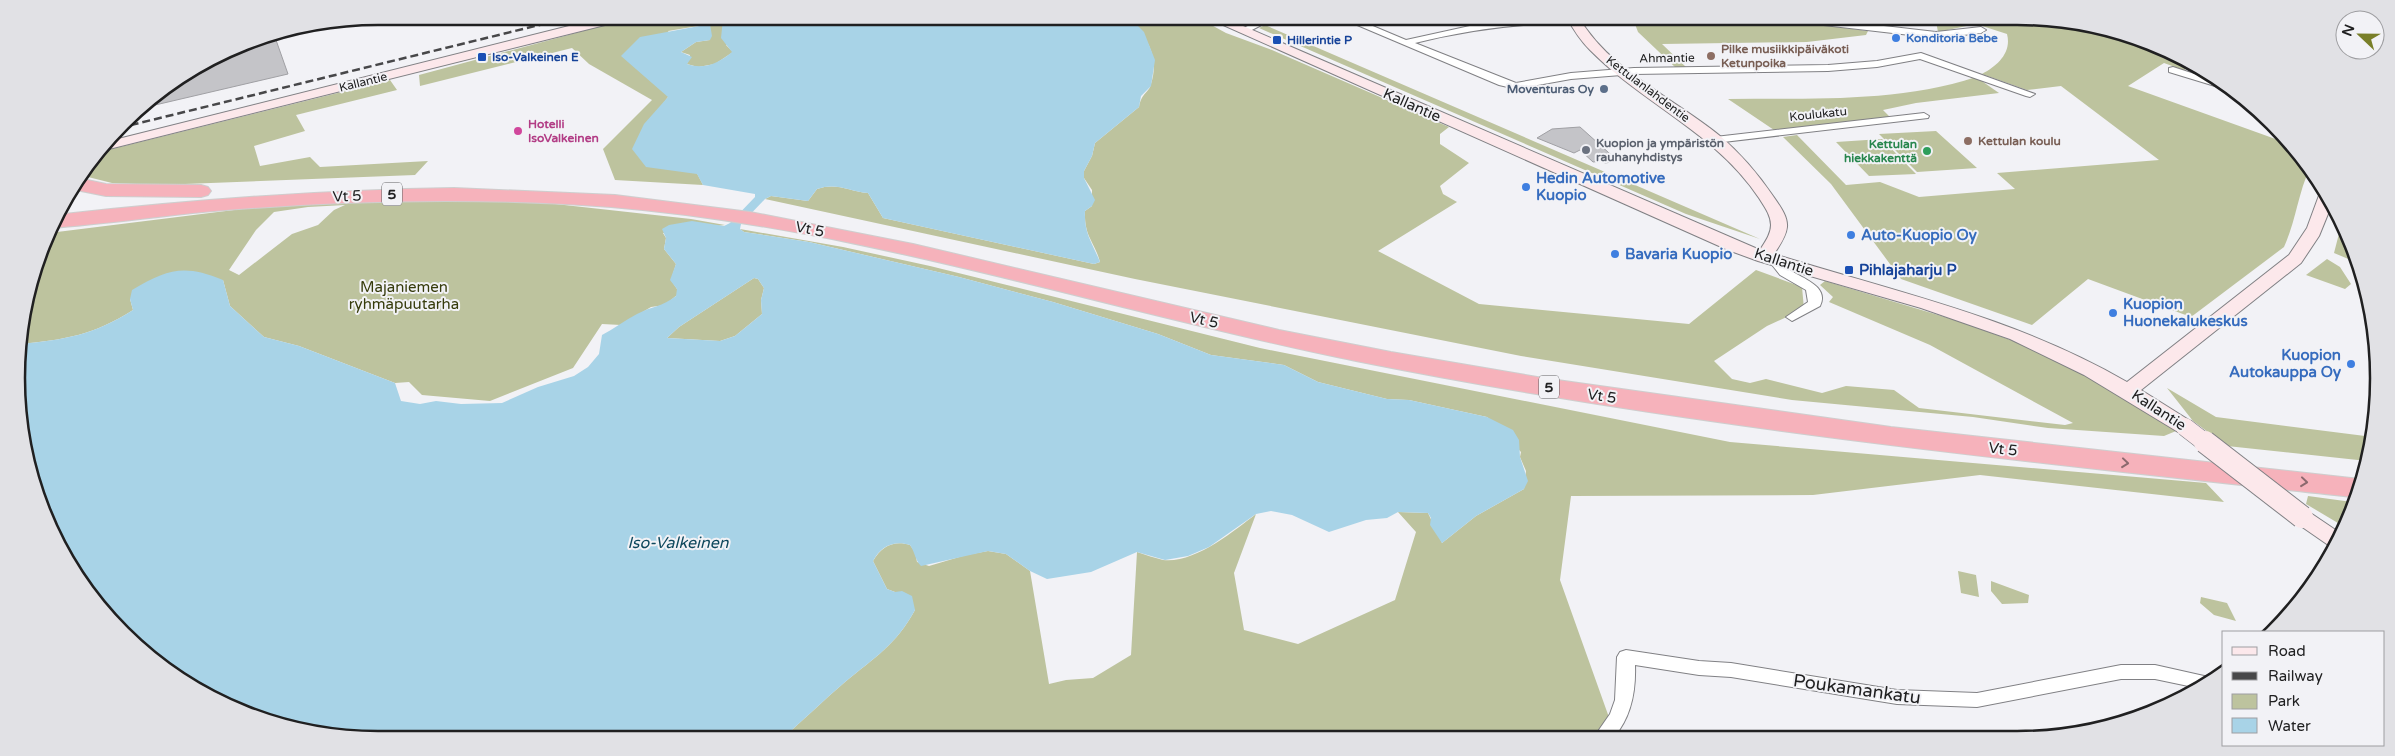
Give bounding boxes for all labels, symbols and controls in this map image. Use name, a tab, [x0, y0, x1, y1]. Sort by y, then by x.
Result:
north arrow	[2335, 10, 2385, 60]
text: N	[2338, 22, 2358, 39]
place label: Konditoria Bebe	[1906, 31, 1998, 45]
marker: Konditoria Bebe	[1890, 32, 1902, 44]
place label: Hillerintie P	[1287, 33, 1352, 47]
marker: Hillerintie P	[1271, 34, 1283, 46]
place label: Pilke musiikkipäiväkoti Ketunpoika	[1721, 42, 1849, 71]
place label: Iso-Valkeinen E	[492, 50, 579, 64]
marker: Pilke musiikkipäiväkoti Ketunpoika	[1705, 50, 1717, 62]
marker: Iso-Valkeinen E	[476, 51, 488, 63]
street label: Ahmantie	[1639, 51, 1695, 65]
street label: Kettulanlahdentie	[1603, 53, 1693, 125]
street label: Kallantie	[338, 69, 389, 95]
place label: Moventuras Oy	[1507, 82, 1595, 97]
marker: Moventuras Oy	[1598, 83, 1610, 95]
street label: Kallantie	[1380, 84, 1444, 126]
street label: Koulukatu	[1788, 104, 1848, 124]
place label: Hotelli IsoValkeinen	[528, 117, 599, 145]
marker: Hotelli IsoValkeinen	[512, 125, 524, 137]
place label: Kettulan koulu	[1978, 134, 2061, 148]
marker: Kettulan koulu	[1962, 135, 1974, 147]
place label: Kuopion ja ympäristön rauhanyhdistys	[1596, 136, 1724, 165]
place label: Kettulan hiekkakenttä	[1844, 137, 1917, 165]
marker: Kuopion ja ympäristön rauhanyhdistys	[1580, 144, 1592, 156]
marker: Kettulan hiekkakenttä	[1921, 145, 1933, 157]
place label: Hedin Automotive Kuopio	[1536, 169, 1666, 205]
marker: Hedin Automotive Kuopio	[1520, 181, 1532, 193]
road number: 5	[382, 182, 402, 205]
street label: Vt 5	[332, 186, 362, 206]
street label: Vt 5	[794, 217, 826, 241]
place label: Auto-Kuopio Oy	[1861, 226, 1977, 245]
marker: Auto-Kuopio Oy	[1845, 229, 1857, 241]
street label: Kallantie	[1752, 244, 1816, 280]
place label: Bavaria Kuopio	[1625, 245, 1732, 264]
marker: Bavaria Kuopio	[1609, 248, 1621, 260]
place label: Pihlajaharju P	[1859, 261, 1956, 280]
marker: Pihlajaharju P	[1843, 264, 1855, 276]
park label: Majaniemen ryhmäpuutarha	[349, 278, 459, 313]
place label: Kuopion Huonekalukeskus	[2123, 295, 2248, 330]
marker: Kuopion Huonekalukeskus	[2107, 307, 2119, 319]
street label: Vt 5	[1188, 308, 1220, 332]
place label: Kuopion Autokauppa Oy	[2229, 346, 2341, 382]
marker: Kuopion Autokauppa Oy	[2345, 358, 2357, 370]
road number: 5	[1539, 376, 1559, 398]
street label: Vt 5	[1586, 385, 1618, 407]
street label: Kallantie	[2128, 386, 2190, 434]
street label: Vt 5	[1987, 438, 2019, 460]
one-way arrow	[2122, 457, 2130, 468]
one-way arrow	[2301, 476, 2309, 487]
water label: Iso-Valkeinen	[627, 533, 730, 553]
legend	[2222, 631, 2385, 746]
text: Road	[2268, 642, 2306, 660]
text: Railway	[2268, 667, 2323, 685]
street label: Poukamankatu	[1792, 669, 1922, 709]
text: Park	[2268, 692, 2300, 710]
text: Water	[2268, 717, 2311, 735]

